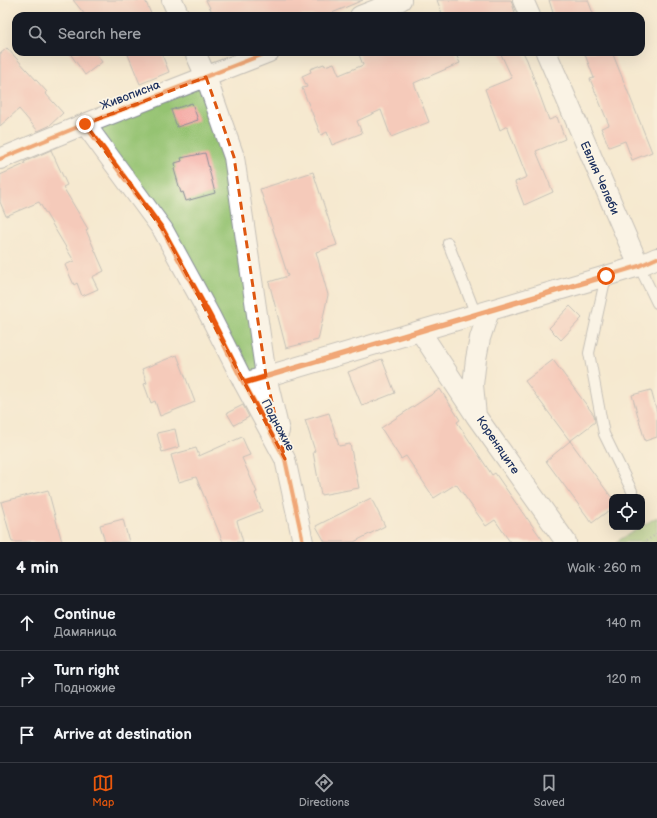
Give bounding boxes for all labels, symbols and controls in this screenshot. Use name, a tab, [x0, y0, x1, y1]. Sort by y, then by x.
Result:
search box	[12, 12, 645, 56]
icon: search	[26, 23, 48, 45]
text: Search here	[58, 25, 141, 44]
street label: Живописна	[98, 77, 162, 114]
route end	[76, 115, 94, 133]
street label: Евлия Челеби	[577, 139, 622, 217]
route start	[597, 267, 615, 285]
street label: Подножие	[258, 397, 298, 454]
street label: Кореняците	[473, 413, 523, 477]
map controls	[609, 494, 645, 530]
button: locate	[609, 494, 645, 530]
text: 4 min	[16, 558, 59, 578]
text: Walk · 260 m	[567, 560, 641, 576]
text: Continue	[54, 605, 116, 624]
icon: ahead	[16, 612, 38, 634]
text: 140 m	[606, 615, 641, 631]
text: Дамяница	[54, 624, 117, 640]
text: Turn right	[54, 661, 119, 680]
icon: right	[16, 668, 38, 690]
text: 120 m	[606, 671, 641, 687]
text: Подножие	[54, 680, 116, 696]
icon: arrive	[16, 724, 38, 746]
text: Arrive at destination	[54, 725, 192, 744]
tab: Map	[92, 772, 114, 809]
tab: Directions	[299, 772, 349, 809]
tab: Saved	[534, 772, 565, 809]

